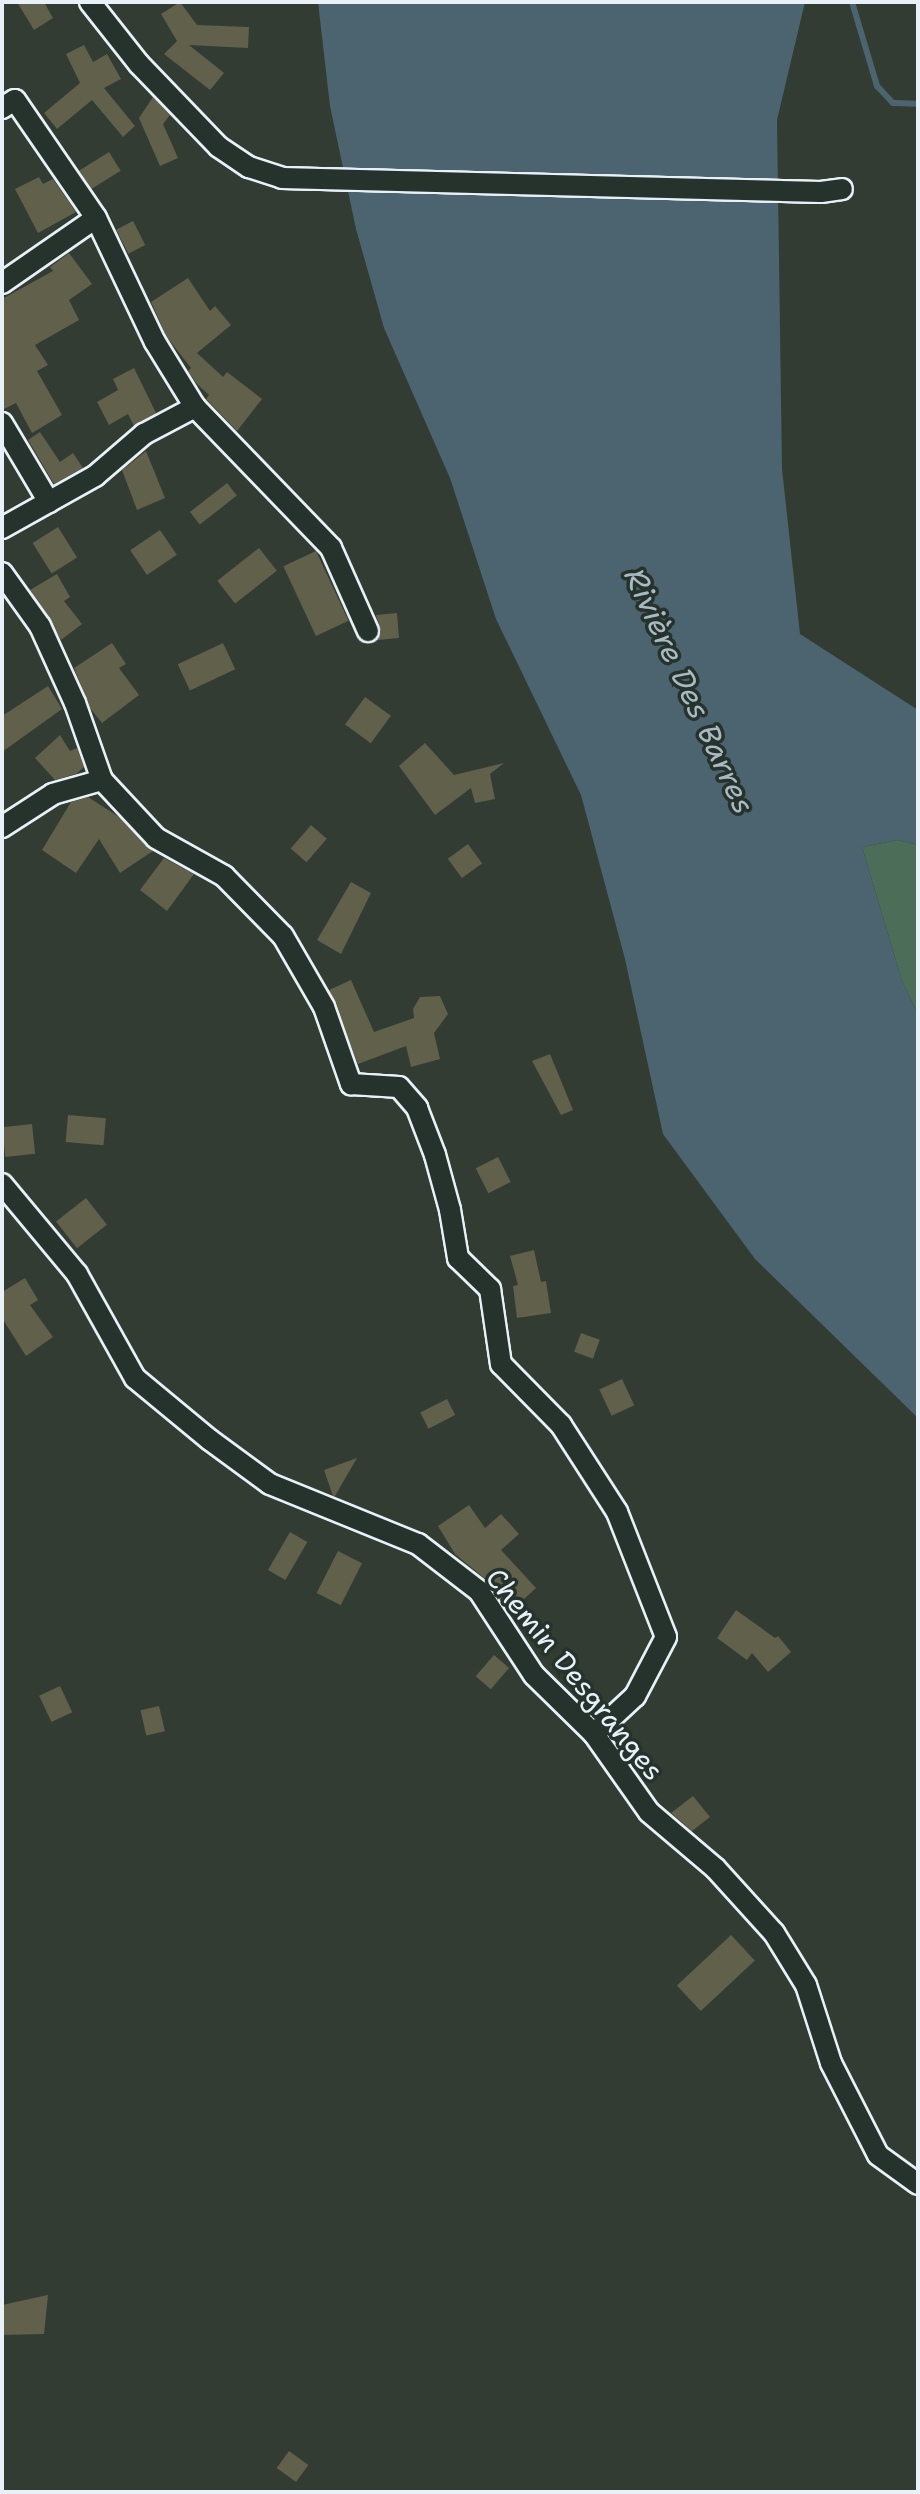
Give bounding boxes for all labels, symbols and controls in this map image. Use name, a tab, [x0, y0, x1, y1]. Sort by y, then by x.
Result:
water label: Rivière Des Barres	[616, 562, 762, 820]
street label: Chemin Desgranges	[479, 1561, 671, 1787]

